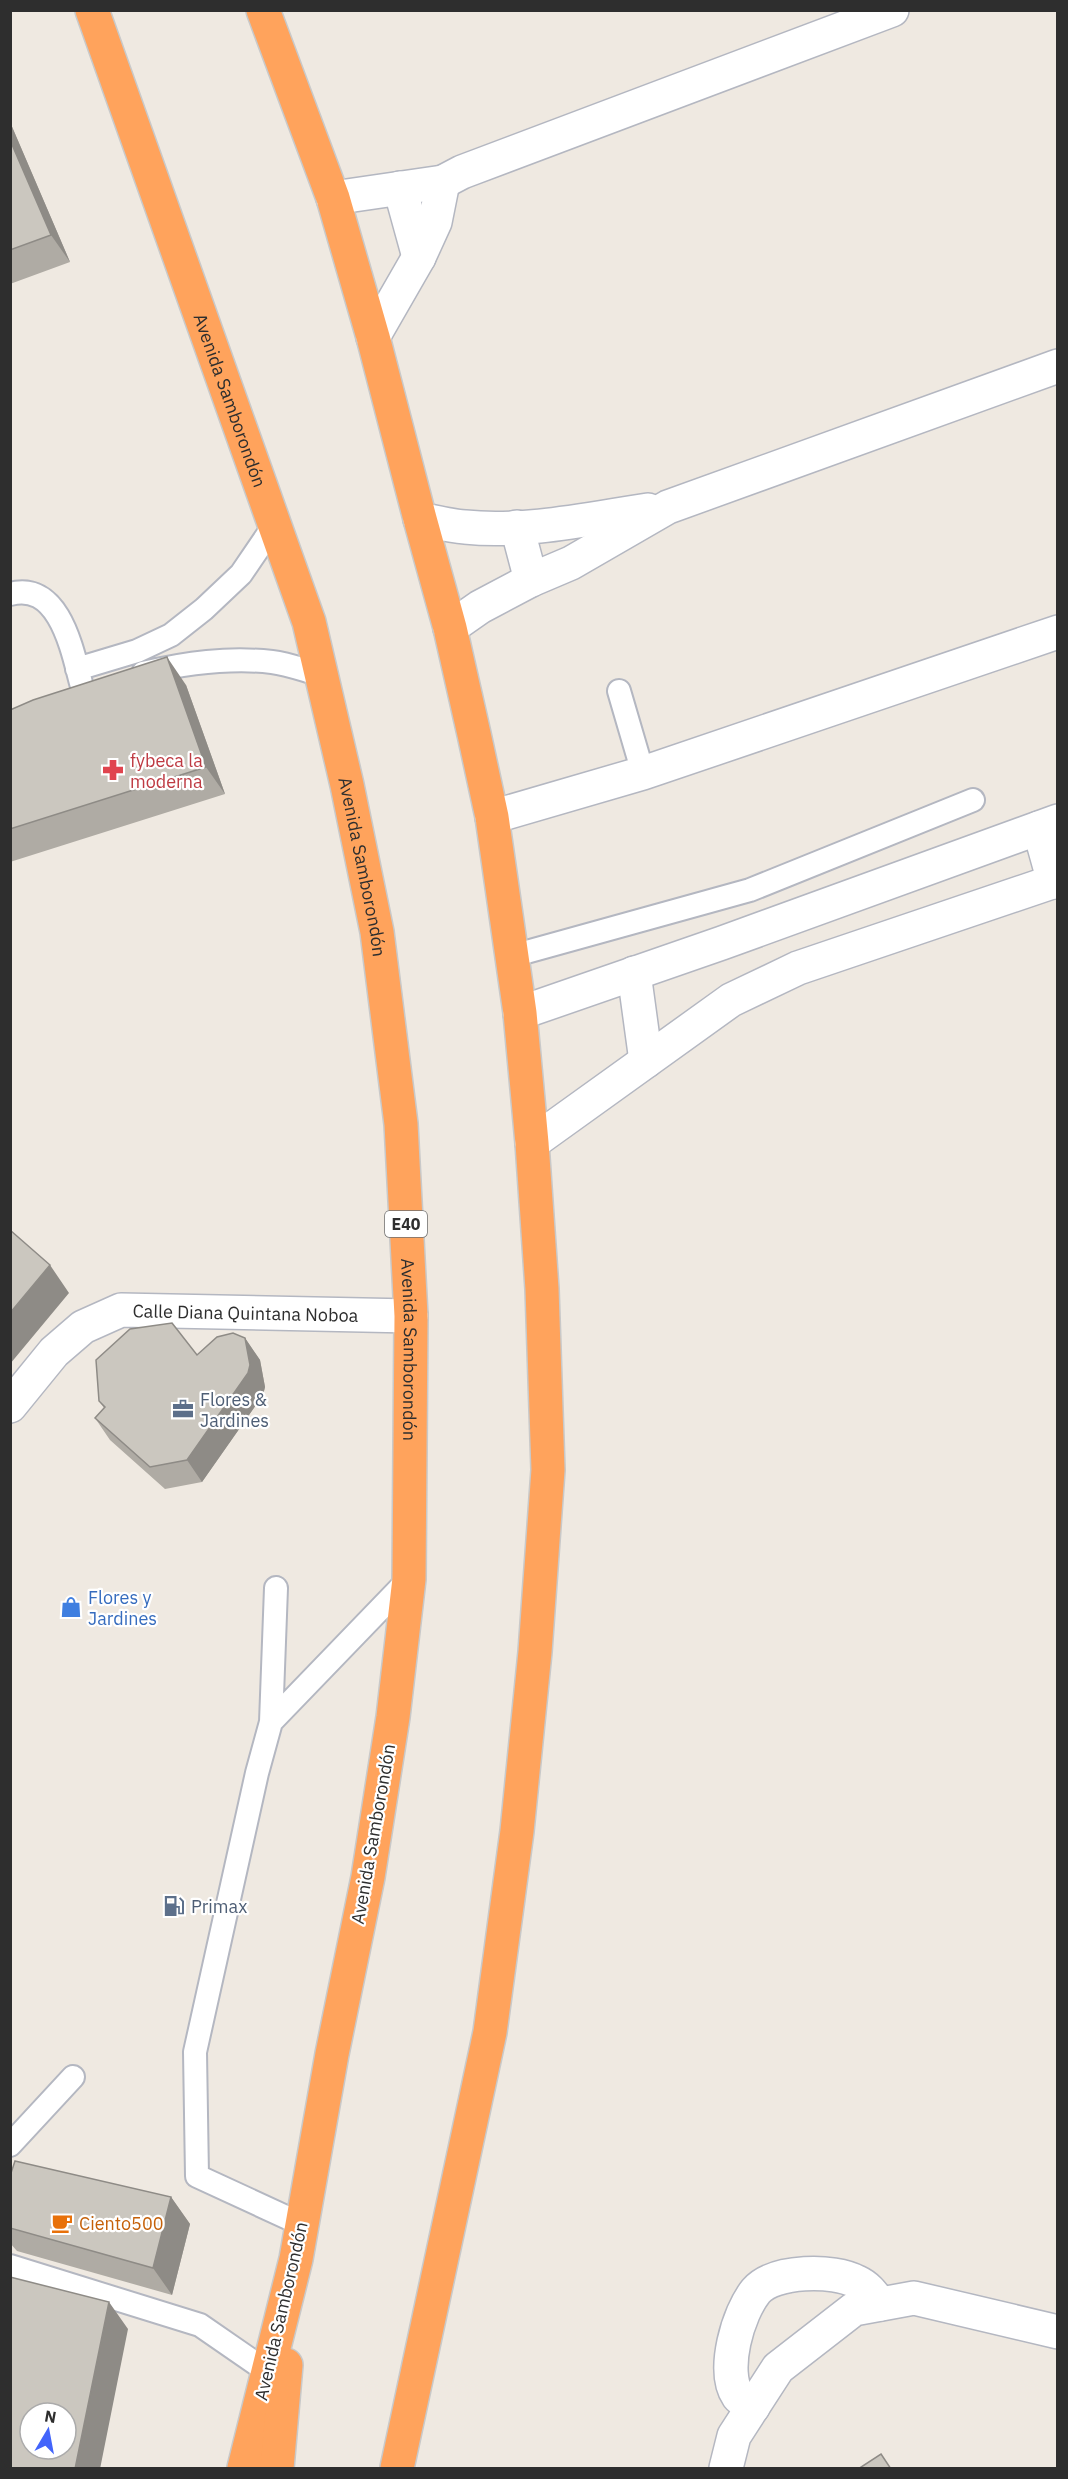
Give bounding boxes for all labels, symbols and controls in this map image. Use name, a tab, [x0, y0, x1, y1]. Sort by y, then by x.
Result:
street label: Avenida Samborondón	[189, 310, 272, 490]
place label: fybeca la moderna	[130, 749, 203, 793]
pharmacy icon: fybeca la moderna	[101, 758, 125, 782]
street label: Avenida Samborondón	[334, 774, 391, 958]
road number: E40	[385, 1211, 427, 1237]
street label: Avenida Samborondón	[397, 1258, 423, 1441]
street label: Calle Diana Quintana Noboa	[132, 1299, 359, 1326]
place label: Flores & Jardines	[200, 1388, 269, 1432]
office icon: Flores & Jardines	[171, 1397, 195, 1421]
place label: Flores y Jardines	[88, 1586, 157, 1630]
shop icon: Flores y Jardines	[59, 1595, 83, 1619]
street label: Avenida Samborondón	[346, 1742, 400, 1926]
fuel station icon: Primax	[162, 1894, 186, 1918]
place label: Primax	[191, 1895, 247, 1918]
cafe icon: Ciento500	[50, 2211, 74, 2235]
place label: Ciento500	[79, 2212, 164, 2235]
street label: Avenida Samborondón	[249, 2219, 313, 2403]
north arrow	[18, 2401, 78, 2461]
text: N	[43, 2405, 58, 2427]

